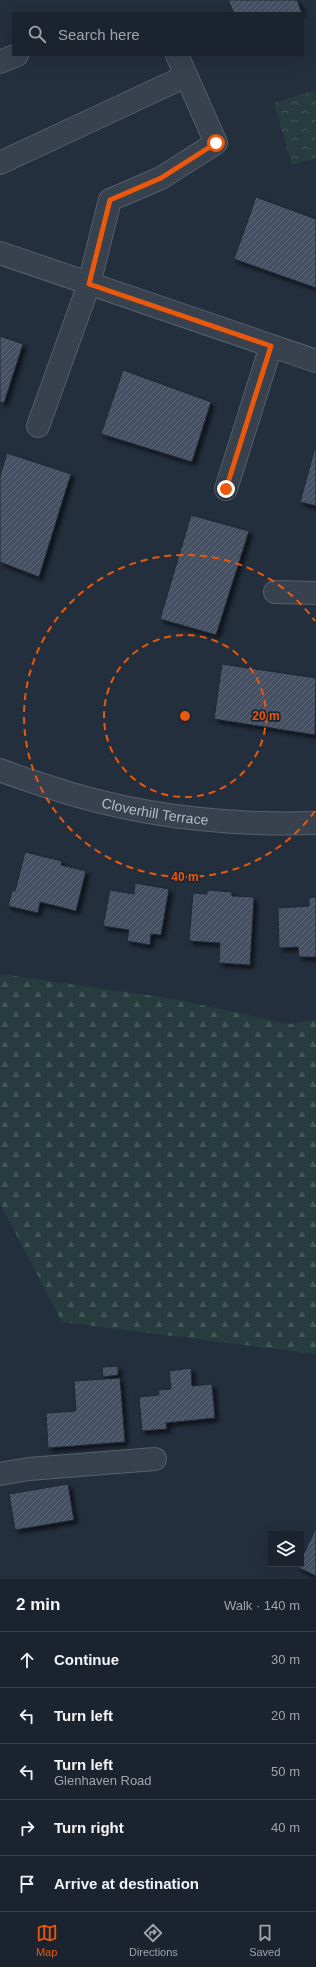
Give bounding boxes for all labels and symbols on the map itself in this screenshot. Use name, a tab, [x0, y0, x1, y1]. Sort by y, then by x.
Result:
route start	[207, 134, 225, 152]
route end	[217, 480, 235, 498]
centre of rings	[178, 709, 192, 723]
text: 20 m	[252, 709, 280, 723]
street label: Cloverhill Terrace	[100, 795, 209, 828]
text: 40 m	[171, 870, 199, 884]

